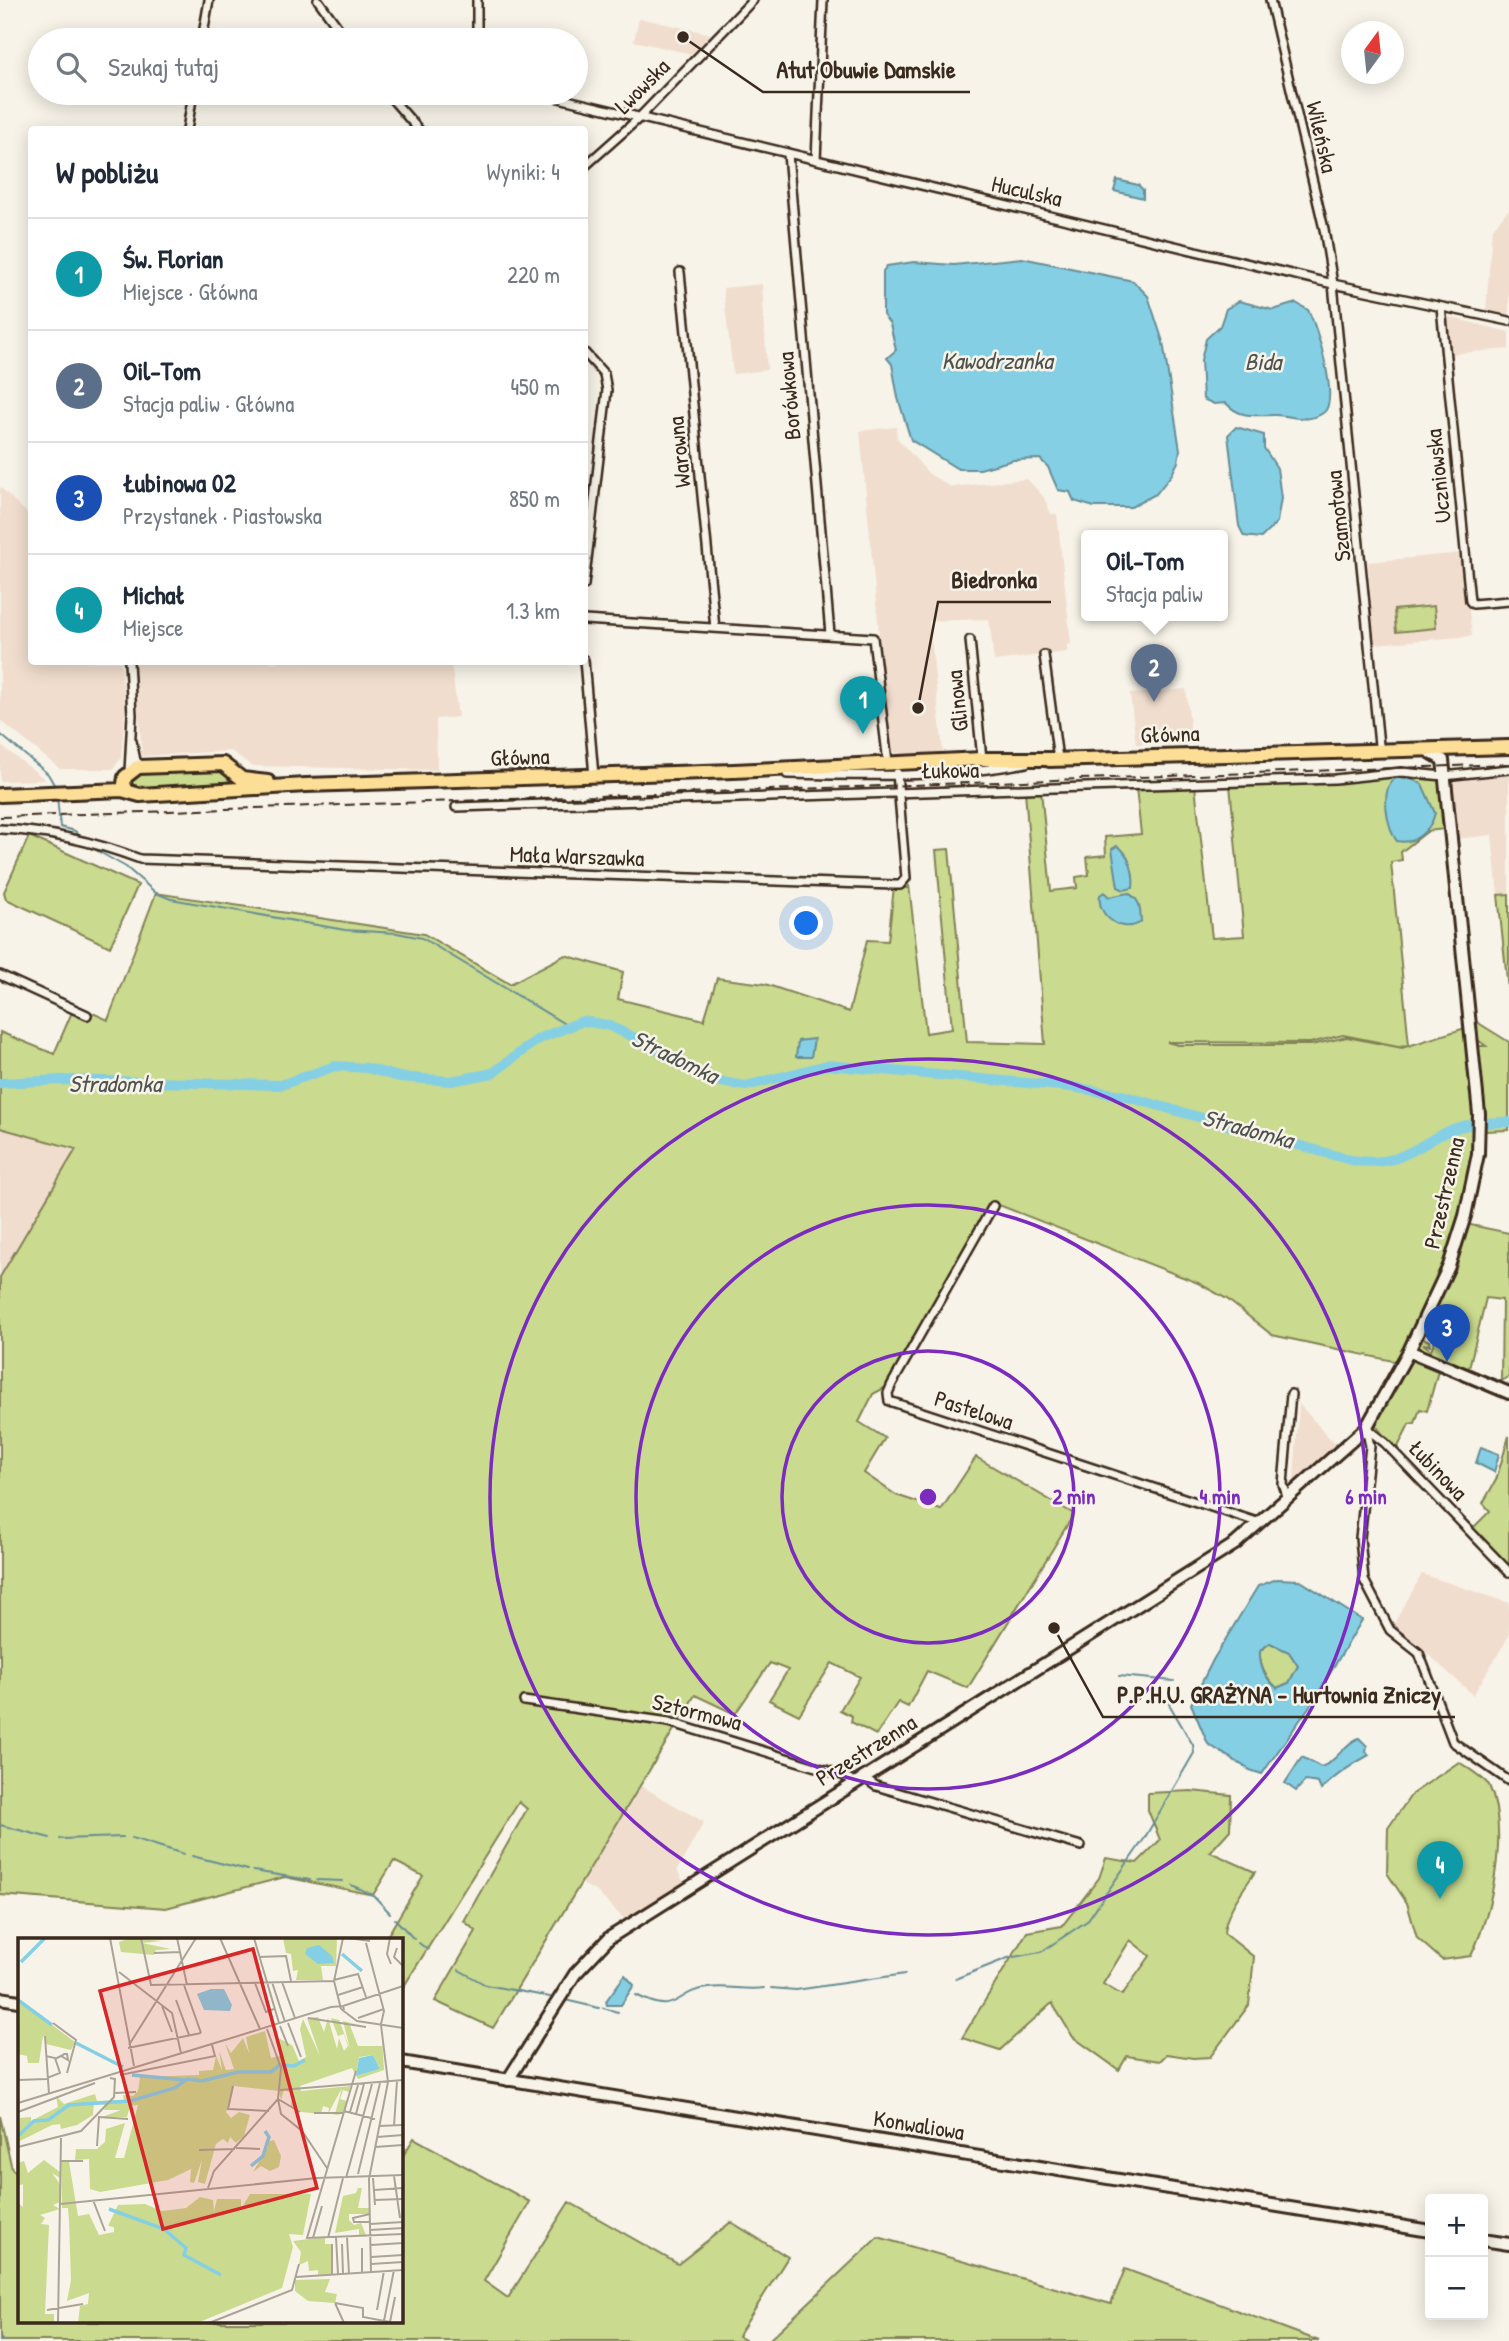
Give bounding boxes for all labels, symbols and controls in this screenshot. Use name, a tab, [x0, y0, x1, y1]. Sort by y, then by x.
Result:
north arrow	[1341, 21, 1404, 84]
search box	[28, 28, 588, 105]
callout: Atut Obuwie Damskie	[763, 47, 970, 92]
icon: search	[52, 48, 90, 86]
text: Szukaj tutaj	[108, 49, 219, 84]
street label: Lwowska	[607, 51, 676, 120]
text: Atut Obuwie Damskie	[777, 53, 956, 85]
street label: Wileńska	[1299, 98, 1346, 176]
text: W pobliżu	[56, 152, 158, 192]
text: Wyniki: 4	[487, 156, 560, 187]
street label: Huculska	[989, 167, 1065, 214]
text: Św. Florian	[123, 241, 223, 276]
text: 1	[75, 259, 83, 290]
text: 220 m	[507, 259, 560, 290]
text: Miejsce · Główna	[123, 276, 258, 307]
water label: Kawodrzanka	[941, 344, 1055, 376]
water label: Bida	[1245, 345, 1284, 377]
street label: Borówkowa	[769, 351, 808, 441]
text: Oil-Tom	[123, 353, 201, 388]
text: 2	[74, 371, 84, 402]
text: 450 m	[510, 371, 560, 402]
text: Stacja paliw · Główna	[123, 388, 294, 419]
street label: Warowna	[659, 415, 698, 489]
street label: Uczniowska	[1417, 428, 1458, 525]
text: Łubinowa 02	[123, 465, 236, 500]
street label: Szamotowa	[1317, 469, 1358, 563]
text: 3	[74, 483, 84, 514]
text: 850 m	[509, 483, 560, 514]
text: Przystanek · Piastowska	[123, 500, 322, 531]
popup	[1081, 530, 1228, 621]
text: Oil-Tom	[1106, 543, 1184, 578]
callout: Biedronka	[938, 557, 1051, 602]
text: Biedronka	[951, 563, 1037, 595]
text: Michał	[123, 577, 185, 612]
text: Stacja paliw	[1106, 578, 1203, 609]
text: 4	[75, 595, 83, 626]
text: 1.3 km	[506, 595, 560, 626]
text: Miejsce	[123, 612, 183, 643]
pin: 2	[1131, 644, 1177, 702]
street label: Glinowa	[938, 669, 975, 733]
pin: 1	[840, 676, 886, 734]
street label: Główna	[1140, 717, 1200, 750]
street label: Główna	[490, 740, 550, 773]
street label: Łukowa	[921, 753, 979, 786]
street label: Mała Warszawka	[509, 838, 645, 873]
your location	[789, 906, 823, 940]
water label: Stradomka	[627, 1021, 726, 1092]
water label: Stradomka	[69, 1067, 164, 1099]
water label: Stradomka	[1199, 1101, 1300, 1156]
street label: Przestrzenna	[1416, 1134, 1471, 1252]
pin: 3	[1424, 1304, 1470, 1362]
street label: Pastelowa	[931, 1382, 1017, 1437]
street label: Łubinowa	[1402, 1432, 1475, 1507]
text: 2 min	[1052, 1482, 1096, 1511]
text: 4 min	[1199, 1482, 1241, 1511]
text: 6 min	[1345, 1482, 1387, 1511]
centre of rings	[916, 1485, 940, 1509]
callout: P.P.H.U. GRAŻYNA - Hurtownia Zniczy	[1103, 1672, 1455, 1717]
text: P.P.H.U. GRAŻYNA - Hurtownia Zniczy	[1117, 1678, 1441, 1711]
street label: Sztormowa	[649, 1685, 745, 1738]
street label: Przestrzenna	[809, 1706, 922, 1793]
pin: 4	[1417, 1841, 1463, 1899]
inset map	[18, 1938, 402, 2324]
street label: Konwaliowa	[871, 2102, 967, 2147]
map controls	[1425, 2194, 1488, 2320]
button: +	[1425, 2194, 1488, 2257]
button: −	[1425, 2257, 1488, 2320]

